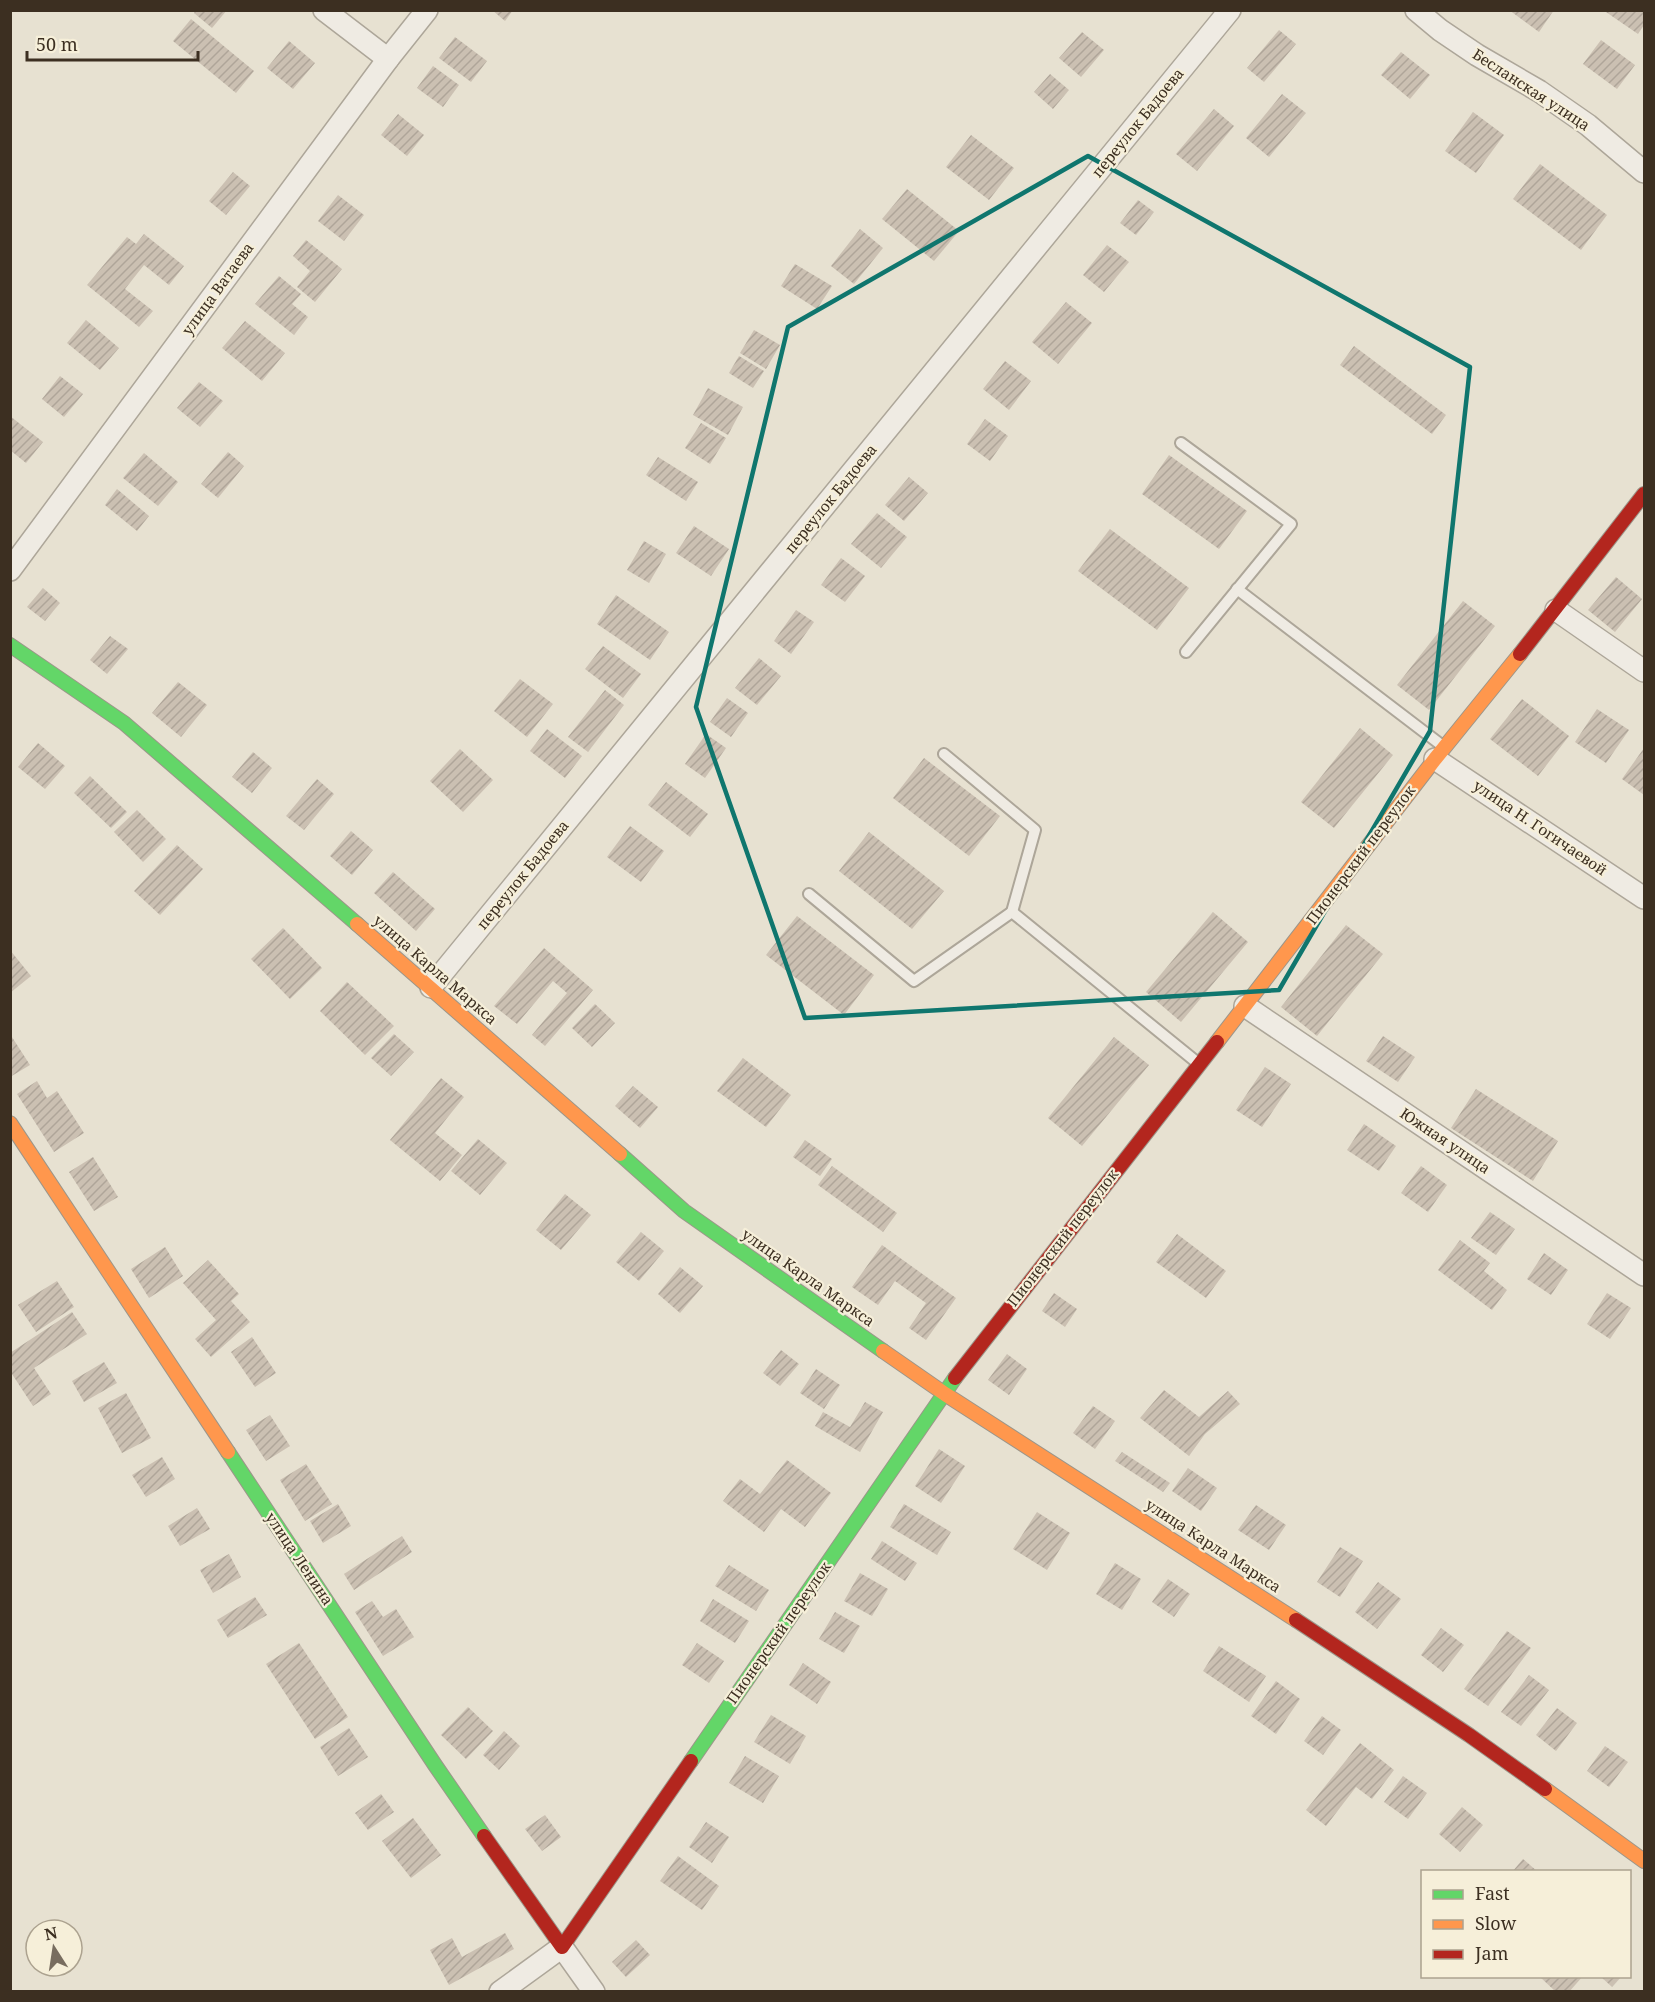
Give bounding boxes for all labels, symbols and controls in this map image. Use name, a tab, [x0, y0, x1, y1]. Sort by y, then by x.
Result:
scale bar	[27, 24, 198, 62]
text: 50 m	[36, 32, 78, 56]
street label: Бесланская улица	[1469, 44, 1594, 135]
street label: переулок Бадоева	[1087, 63, 1188, 181]
street label: улица Ватаева	[177, 238, 258, 339]
street label: переулок Бадоева	[780, 439, 881, 557]
street label: улица Н. Гогичаевой	[1470, 775, 1611, 879]
street label: Пионерский переулок	[1301, 781, 1419, 928]
street label: переулок Бадоева	[472, 815, 573, 933]
street label: улица Карла Маркса	[370, 910, 502, 1029]
street label: Южная улица	[1397, 1103, 1495, 1178]
street label: Пионерский переулок	[1002, 1164, 1122, 1310]
street label: улица Карла Маркса	[738, 1224, 879, 1331]
street label: улица Карла Маркса	[1142, 1494, 1285, 1597]
street label: улица Ленина	[261, 1508, 338, 1609]
street label: Пионерский переулок	[721, 1557, 835, 1708]
legend	[1421, 1870, 1631, 1978]
text: Fast	[1475, 1881, 1510, 1905]
text: Slow	[1475, 1911, 1517, 1935]
north arrow	[24, 1918, 84, 1978]
text: N	[42, 1921, 60, 1945]
text: Jam	[1474, 1941, 1509, 1965]

